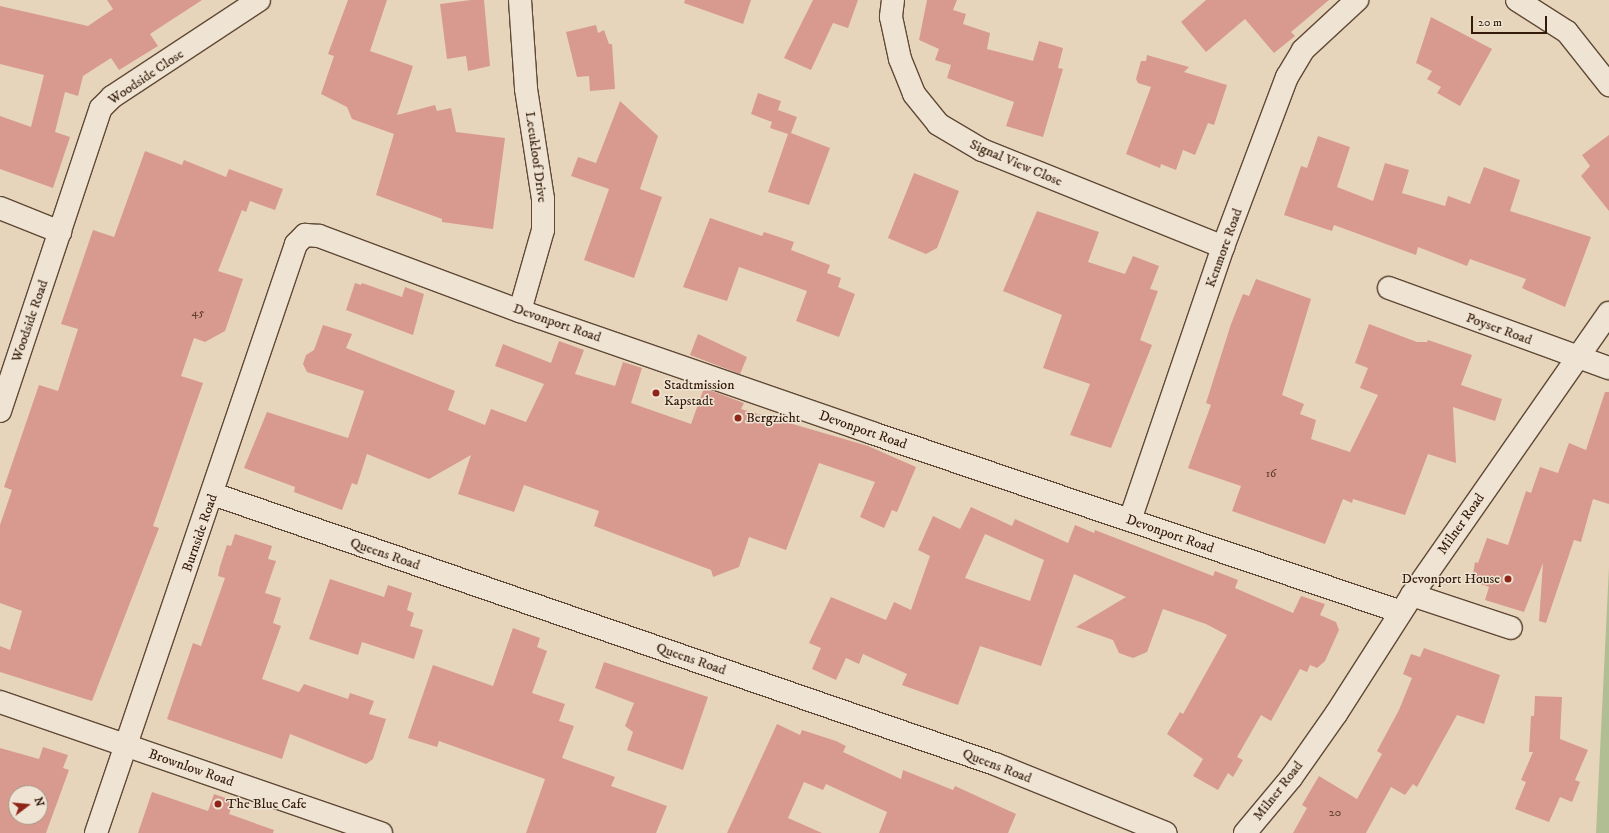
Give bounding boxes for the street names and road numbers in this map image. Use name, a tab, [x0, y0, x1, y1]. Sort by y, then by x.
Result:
street label: Woodside Close	[105, 46, 187, 108]
street label: Leeukloof Drive	[521, 110, 551, 204]
street label: Signal View Close	[967, 136, 1065, 190]
street label: Kenmore Road	[1202, 206, 1246, 290]
street label: Woodside Road	[8, 278, 52, 364]
street label: Devonport Road	[511, 300, 603, 346]
street label: Poyser Road	[1464, 309, 1534, 349]
street label: Devonport Road	[817, 407, 909, 453]
street label: Milner Road	[1434, 490, 1488, 558]
street label: Burnside Road	[179, 492, 221, 574]
street label: Devonport Road	[1124, 511, 1216, 557]
street label: Queens Road	[348, 534, 422, 574]
street label: Queens Road	[654, 639, 728, 679]
street label: Queens Road	[960, 745, 1034, 787]
street label: Brownlow Road	[146, 746, 236, 790]
street label: Milner Road	[1250, 758, 1306, 824]

